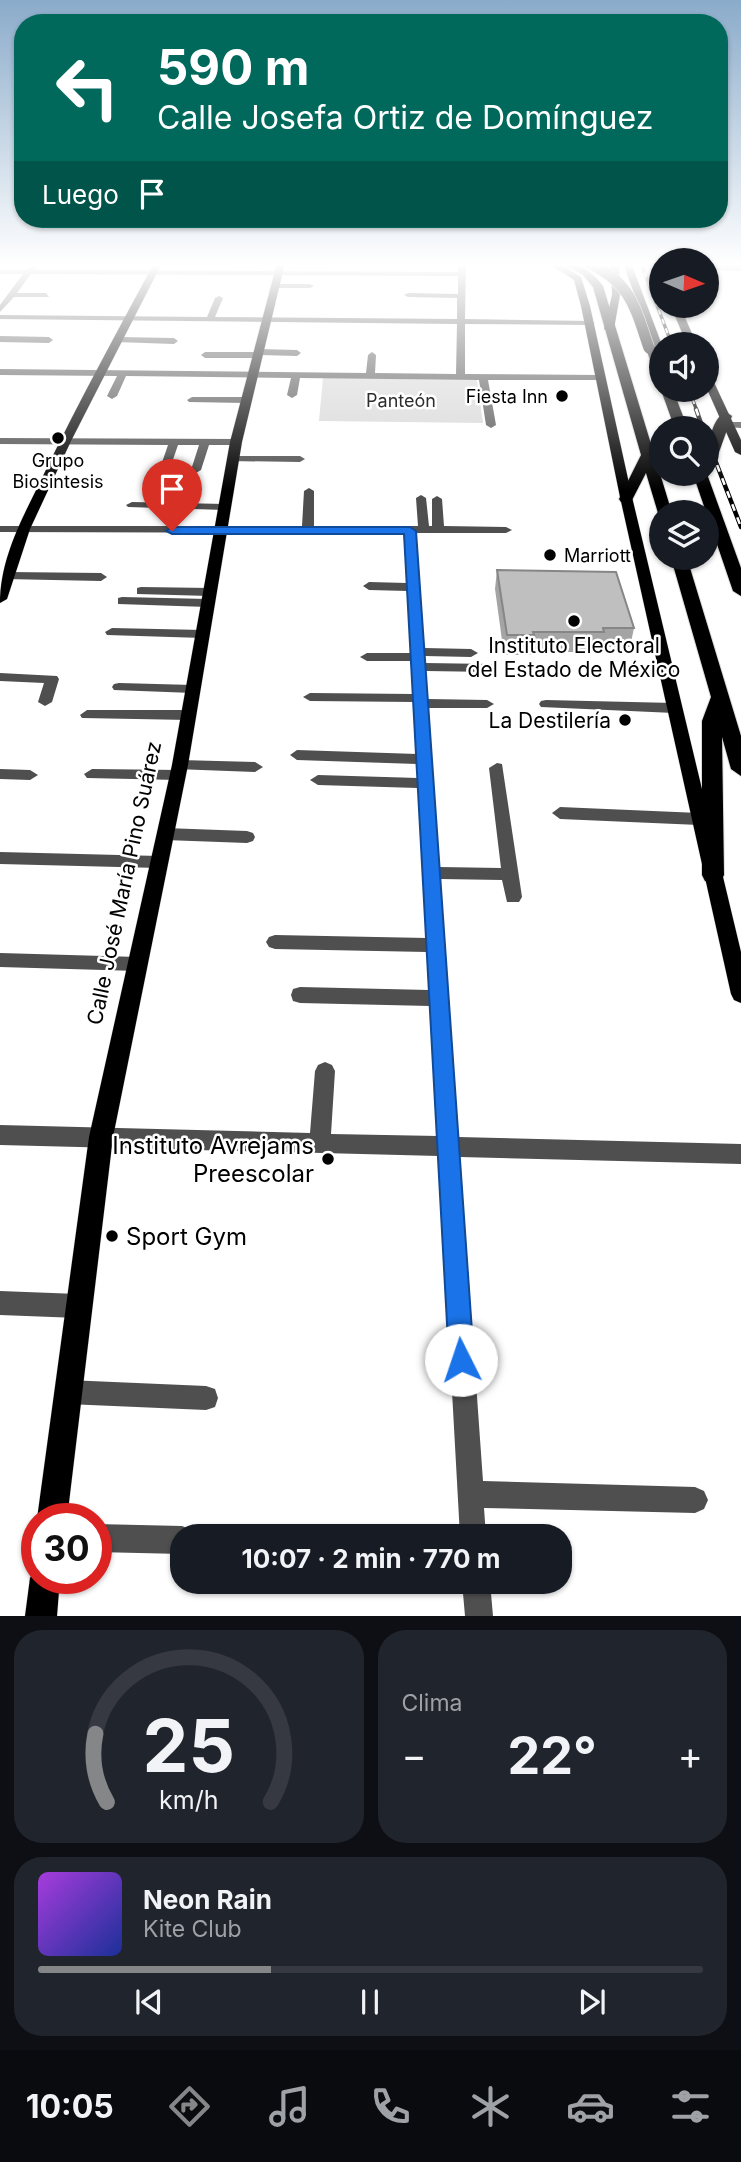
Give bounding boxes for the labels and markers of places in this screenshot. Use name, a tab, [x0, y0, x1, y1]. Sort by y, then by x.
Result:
place label: Fiesta Inn	[466, 386, 548, 407]
marker: Fiesta Inn	[554, 388, 570, 404]
marker: Grupo Biosintesis	[50, 430, 66, 446]
place label: Grupo Biosintesis	[13, 450, 104, 492]
pin	[142, 459, 202, 531]
place label: Marriott	[564, 545, 631, 566]
marker: Marriott	[542, 547, 558, 563]
marker: Instituto Electoral del Estado de México	[566, 613, 582, 629]
place label: Instituto Electoral del Estado de México	[468, 633, 680, 682]
place label: La Destilería	[489, 708, 611, 733]
marker: La Destilería	[617, 712, 633, 728]
place label: Instituto Avrejams Preescolar	[112, 1131, 314, 1188]
marker: Instituto Avrejams Preescolar	[320, 1151, 336, 1167]
place label: Sport Gym	[126, 1222, 247, 1251]
marker: Sport Gym	[104, 1228, 120, 1244]

